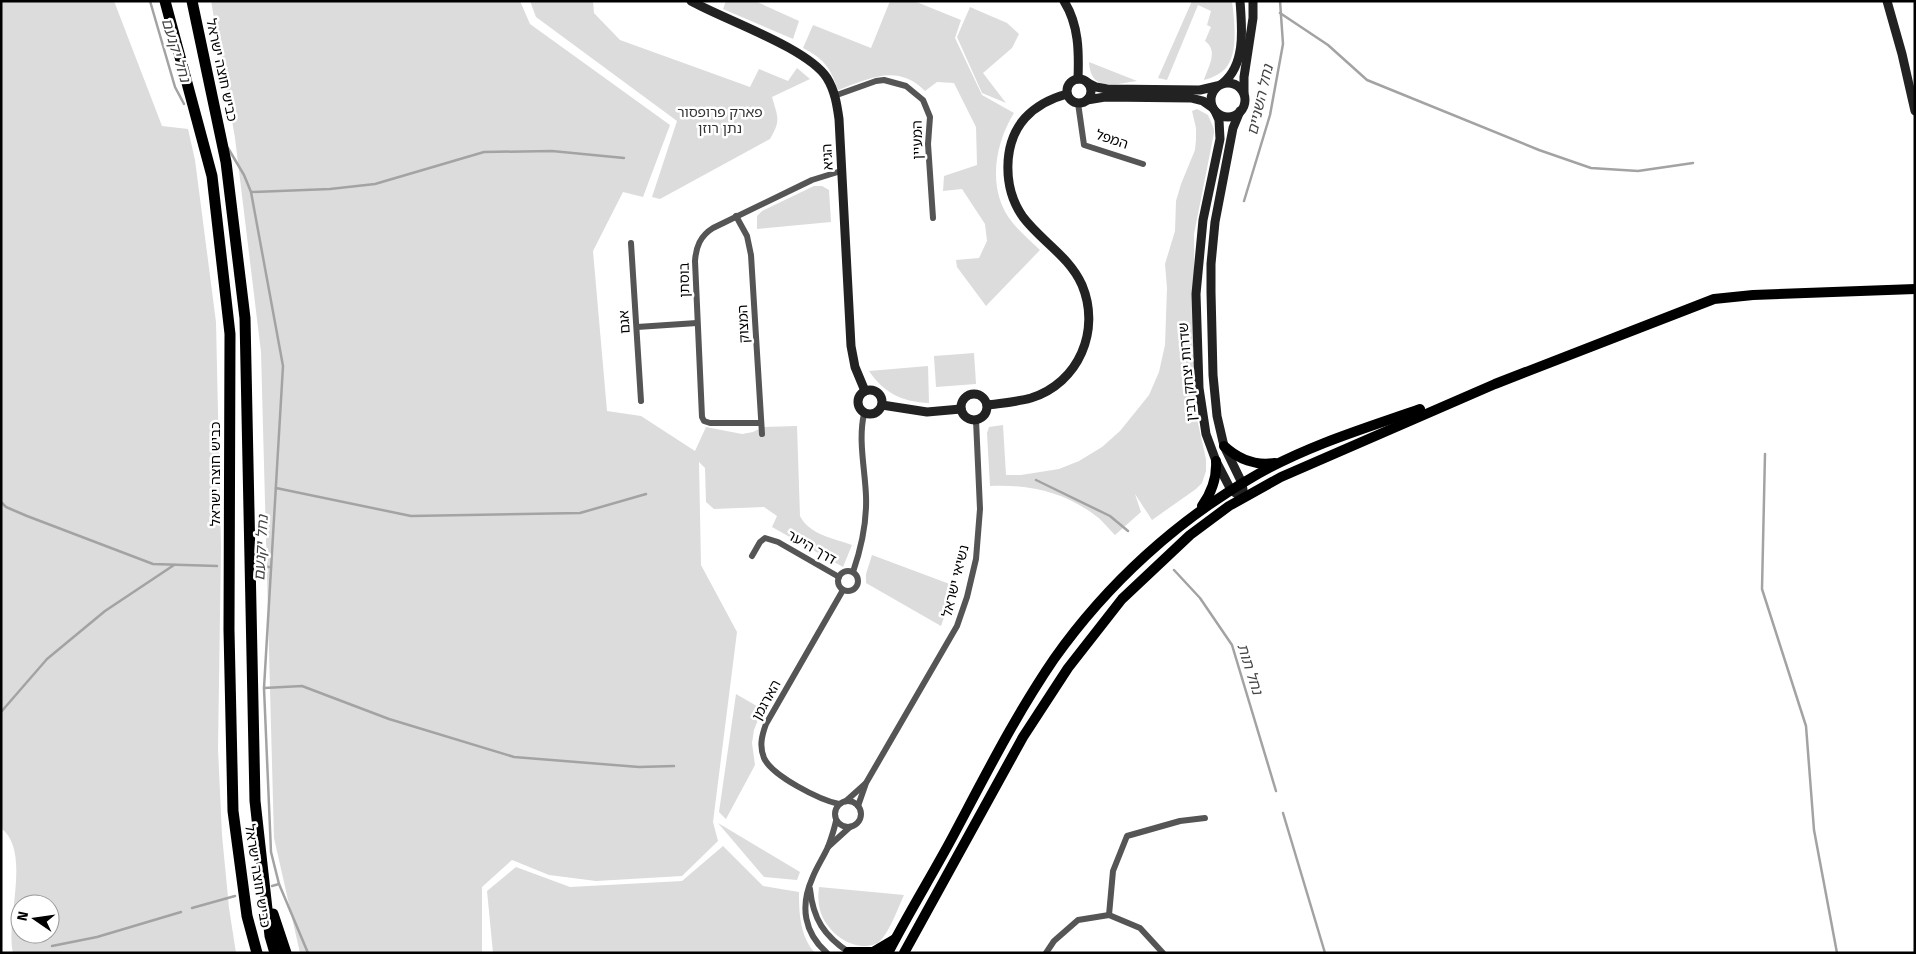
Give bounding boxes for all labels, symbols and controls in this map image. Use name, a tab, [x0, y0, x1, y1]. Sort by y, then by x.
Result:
water label: נחל יקנעם	[158, 16, 195, 85]
street label: כביש חוצה ישראל	[202, 17, 241, 123]
water label: נחל השניים	[1243, 62, 1277, 137]
park label: פארק פרופסור נתן רוזן	[677, 104, 763, 137]
street label: המעיין	[909, 120, 926, 160]
street label: המפל	[1093, 126, 1130, 153]
street label: הגיא	[818, 143, 837, 171]
street label: בוסתן	[676, 262, 693, 298]
street label: המצוק	[734, 304, 753, 344]
street label: אגם	[615, 309, 634, 334]
street label: שדרות יצחק רבין	[1175, 322, 1200, 422]
street label: כביש חוצה ישראל	[207, 422, 224, 526]
water label: נחל יקנעם	[250, 513, 272, 581]
street label: דרך היער	[784, 527, 840, 569]
street label: נשיאי ישראל	[938, 543, 973, 619]
water label: נחל תות	[1233, 641, 1267, 698]
street label: הארגמן	[748, 677, 784, 723]
street label: כביש חוצה ישראל	[241, 823, 274, 929]
north arrow	[10, 894, 60, 944]
text: N	[13, 910, 32, 923]

